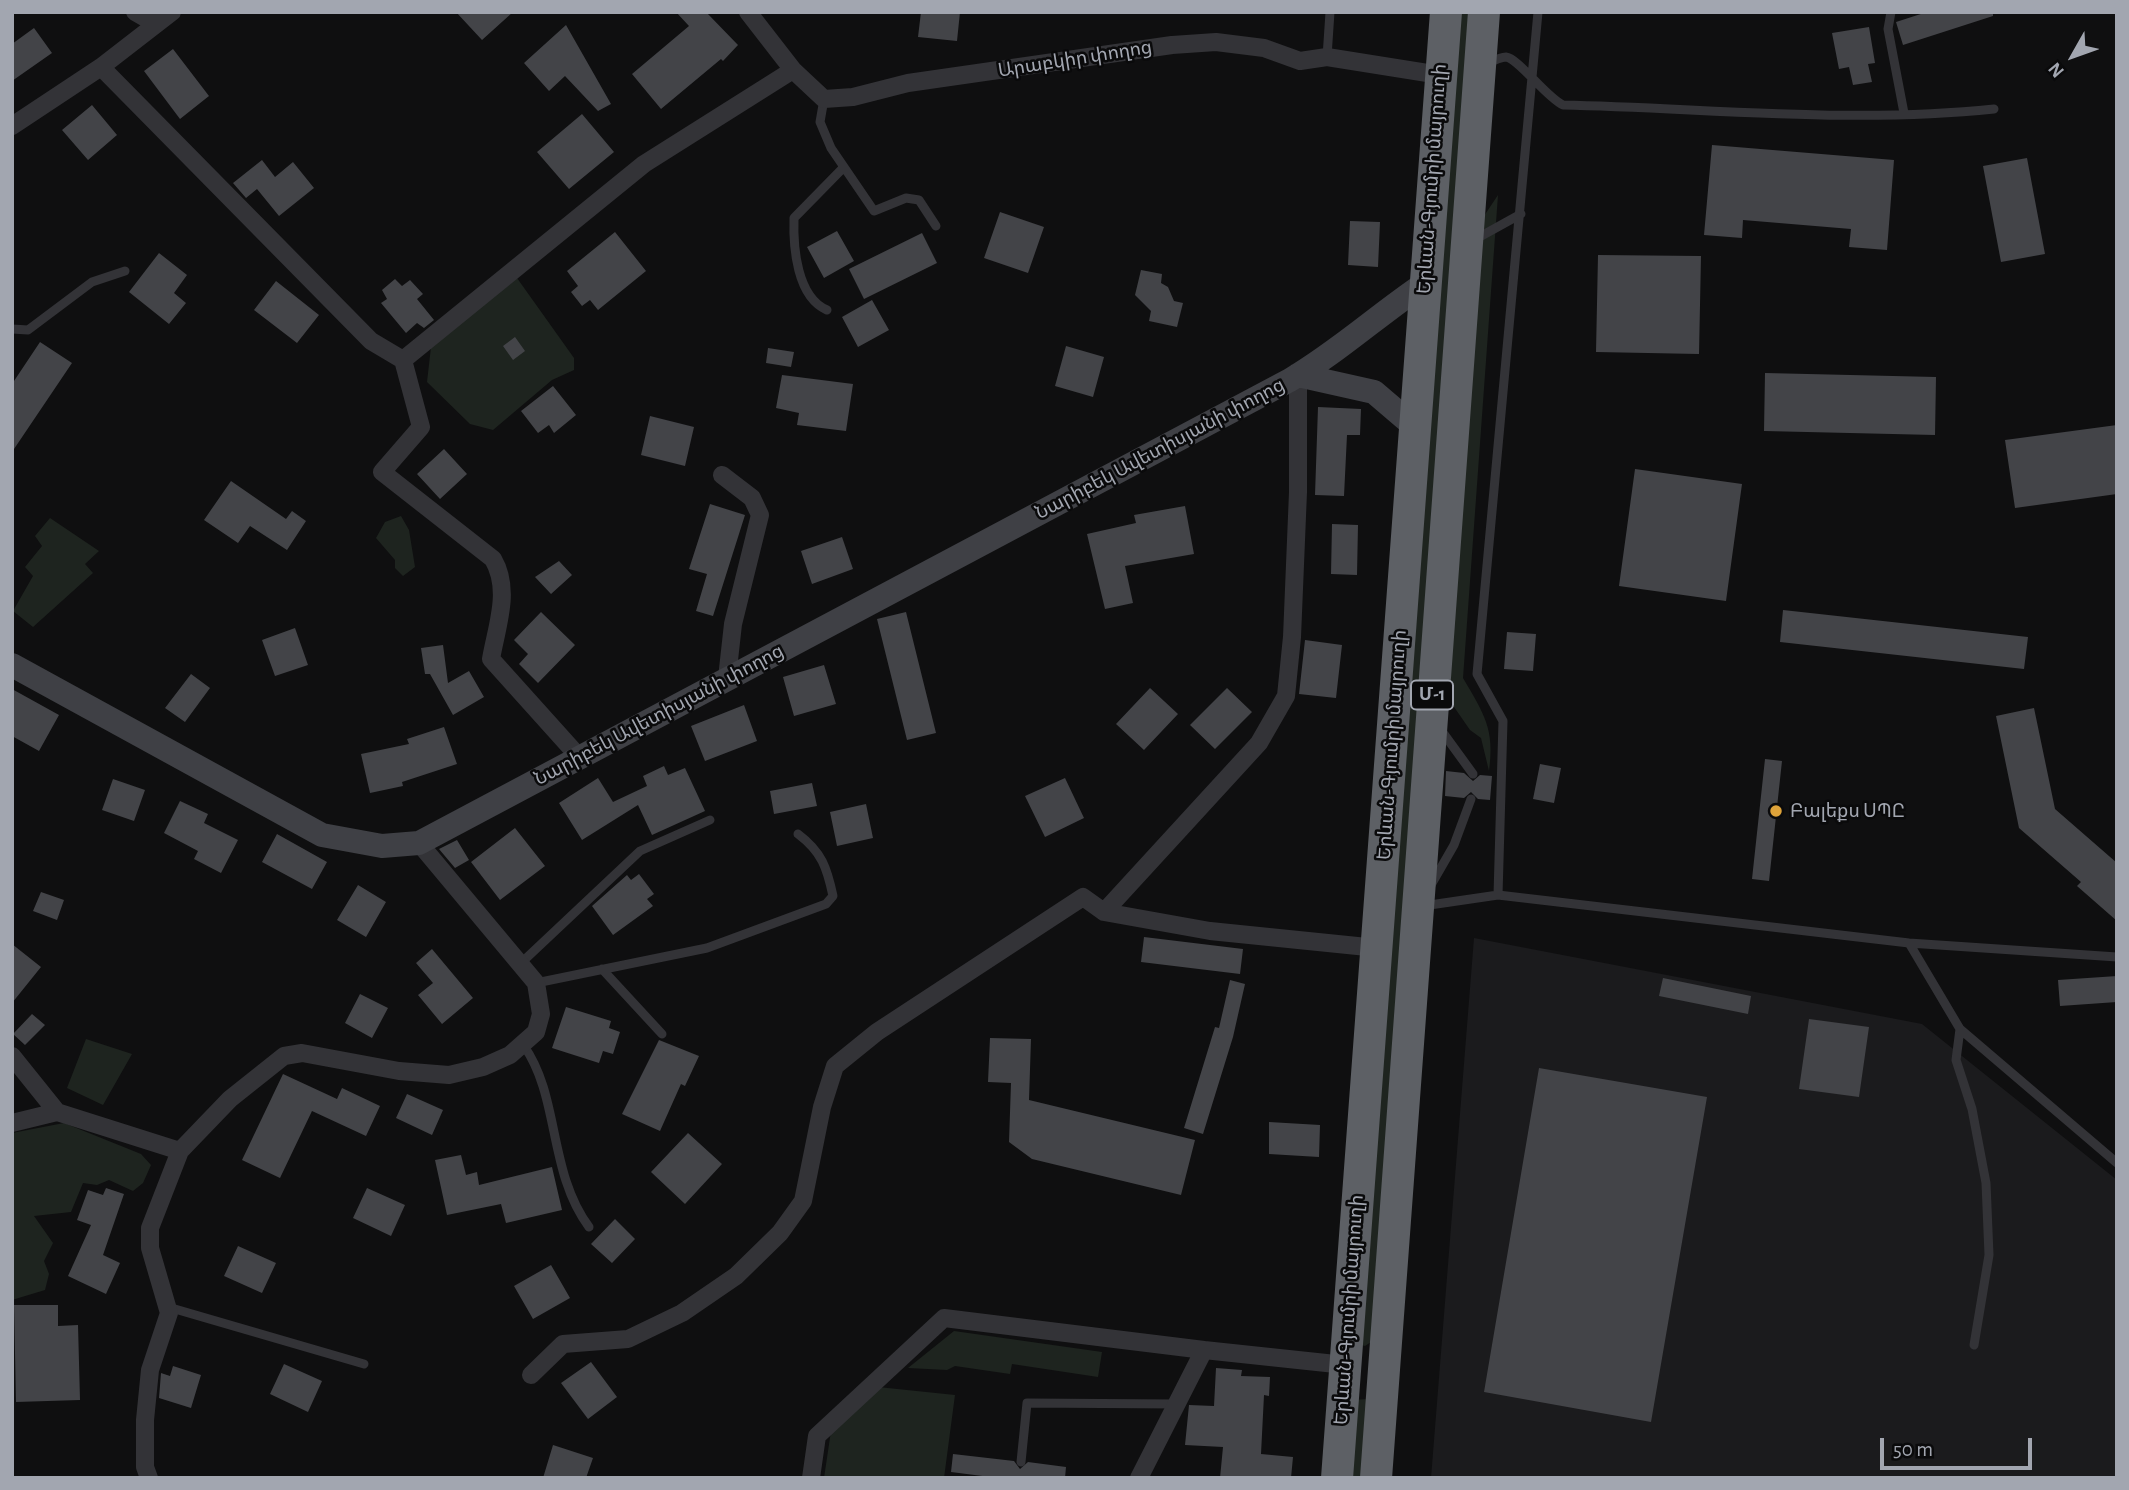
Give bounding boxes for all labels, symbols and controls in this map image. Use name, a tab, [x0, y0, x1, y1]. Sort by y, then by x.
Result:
north arrow	[2038, 21, 2108, 91]
street label: Արաբկիր փողոց	[996, 36, 1154, 82]
text: N	[2045, 59, 2068, 81]
street label: Երևան-Գյումրի մայրուղի	[1413, 63, 1451, 295]
street label: Նարիբեկ Ավետիսյանի փողոց	[1031, 373, 1289, 525]
street label: Երևան-Գյումրի մայրուղի	[1373, 629, 1411, 861]
street label: Նարիբեկ Ավետիսյանի փողոց	[530, 639, 788, 791]
road number: Մ-1	[1411, 680, 1453, 710]
place label: Բալեքս ՍՊԸ	[1790, 800, 1905, 822]
marker: Բալեքս ՍՊԸ	[1768, 803, 1784, 819]
street label: Երևան-Գյումրի մայրուղի	[1330, 1194, 1368, 1426]
scale bar	[1884, 1424, 2036, 1468]
text: 50 m	[1893, 1439, 1933, 1460]

